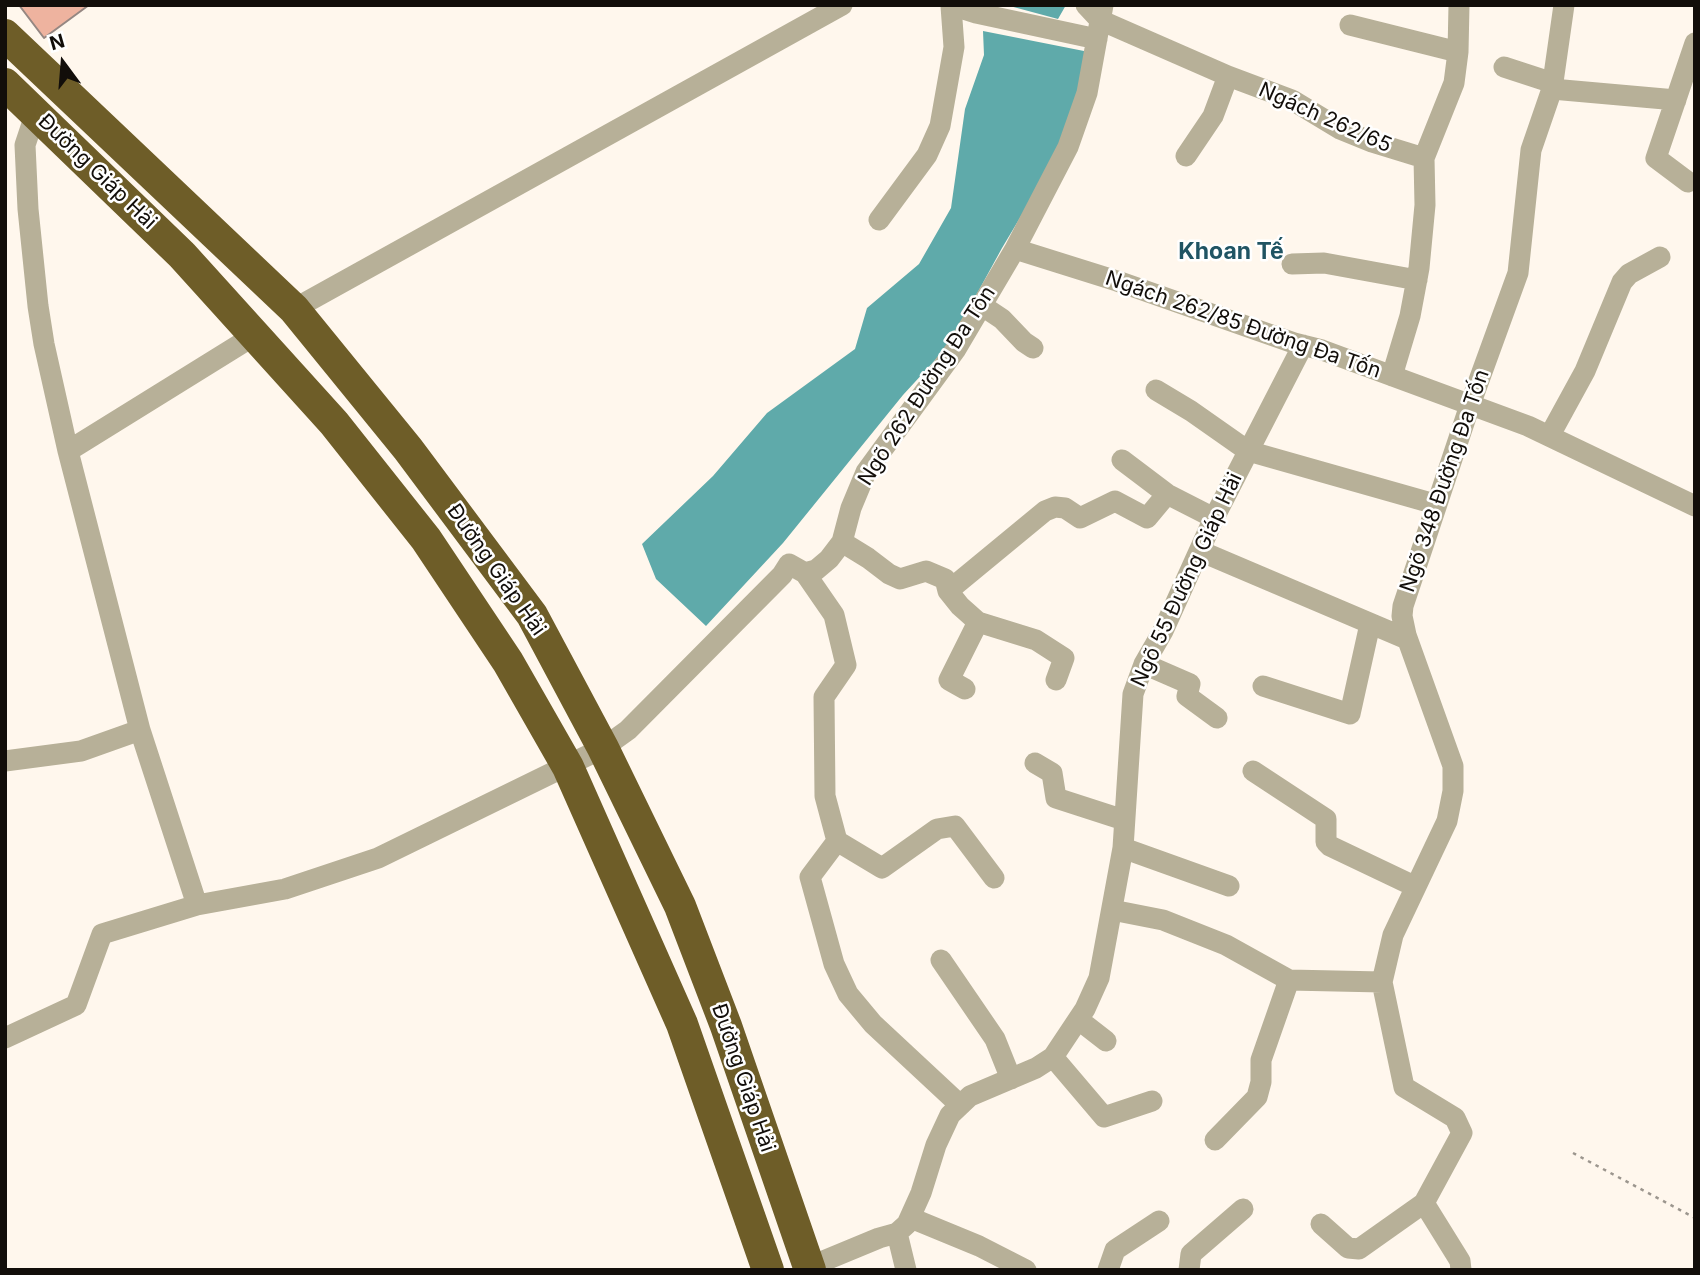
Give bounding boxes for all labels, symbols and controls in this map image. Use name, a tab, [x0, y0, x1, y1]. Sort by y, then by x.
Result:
north arrow	[28, 28, 98, 98]
text: N	[47, 29, 67, 55]
street label: Ngách 262/65	[1255, 77, 1395, 159]
street label: Đường Giáp Hải	[33, 109, 161, 235]
district label: Khoan Tế	[1178, 238, 1284, 266]
street label: Ngách 262/85 Đường Đa Tốn	[1102, 266, 1384, 384]
street label: Ngõ 262 Đường Đa Tôn	[853, 282, 1001, 490]
street label: Ngõ 348 Đường Đa Tốn	[1395, 366, 1495, 596]
street label: Ngõ 55 Đường Giáp Hải	[1126, 469, 1248, 691]
street label: Đường Giáp Hải	[441, 499, 551, 641]
street label: Đường Giáp Hải	[706, 1001, 780, 1155]

